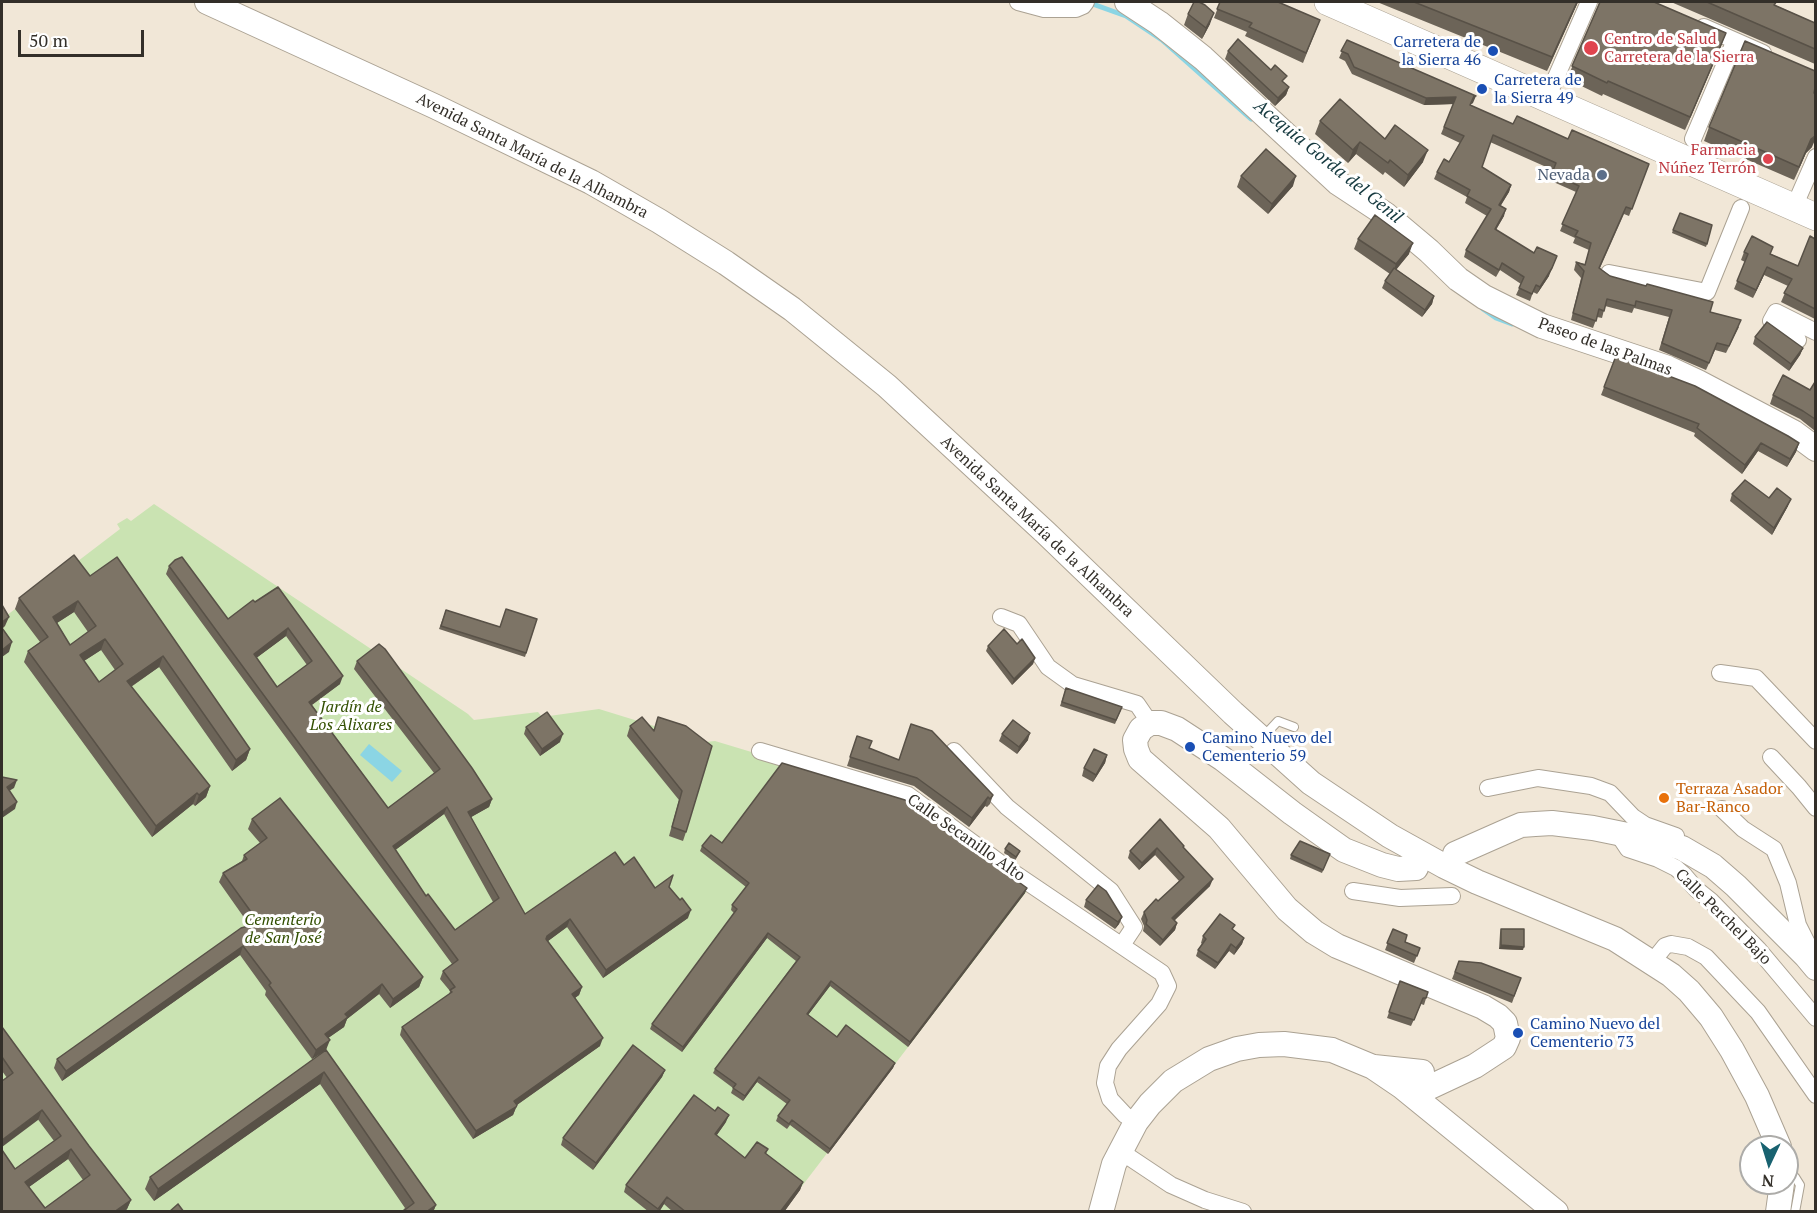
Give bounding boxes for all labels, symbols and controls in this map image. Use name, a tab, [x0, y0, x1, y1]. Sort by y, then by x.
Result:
scale bar	[21, 18, 147, 56]
text: 50 m	[29, 28, 68, 52]
place label: Centro de Salud Carretera de la Sierra	[1604, 29, 1754, 67]
place label: Carretera de la Sierra 46	[1393, 32, 1481, 70]
marker: Centro de Salud Carretera de la Sierra	[1582, 39, 1600, 57]
marker: Carretera de la Sierra 46	[1486, 44, 1500, 58]
place label: Carretera de la Sierra 49	[1494, 70, 1582, 108]
marker: Carretera de la Sierra 49	[1475, 82, 1489, 96]
street label: Avenida Santa María de la Alhambra	[413, 89, 651, 223]
water label: Acequia Gorda del Genil	[1249, 95, 1407, 229]
place label: Farmacia Núñez Terrón	[1658, 140, 1756, 178]
marker: Farmacia Núñez Terrón	[1761, 152, 1775, 166]
place label: Nevada	[1537, 165, 1590, 185]
marker: Nevada	[1595, 168, 1609, 182]
street label: Paseo de las Palmas	[1535, 314, 1675, 380]
street label: Avenida Santa María de la Alhambra	[936, 432, 1138, 622]
park label: Jardín de Los Alixares	[310, 697, 392, 735]
place label: Camino Nuevo del Cementerio 59	[1202, 728, 1332, 766]
marker: Camino Nuevo del Cementerio 59	[1183, 740, 1197, 754]
place label: Terraza Asador Bar-Ranco	[1676, 779, 1783, 817]
street label: Calle Secanillo Alto	[903, 790, 1029, 886]
marker: Terraza Asador Bar-Ranco	[1657, 791, 1671, 805]
street label: Calle Perchel Bajo	[1671, 865, 1775, 969]
park label: Cementerio de San José	[244, 910, 322, 948]
place label: Camino Nuevo del Cementerio 73	[1530, 1014, 1660, 1052]
marker: Camino Nuevo del Cementerio 73	[1511, 1026, 1525, 1040]
north arrow	[1739, 1135, 1799, 1195]
text: N	[1761, 1170, 1775, 1192]

